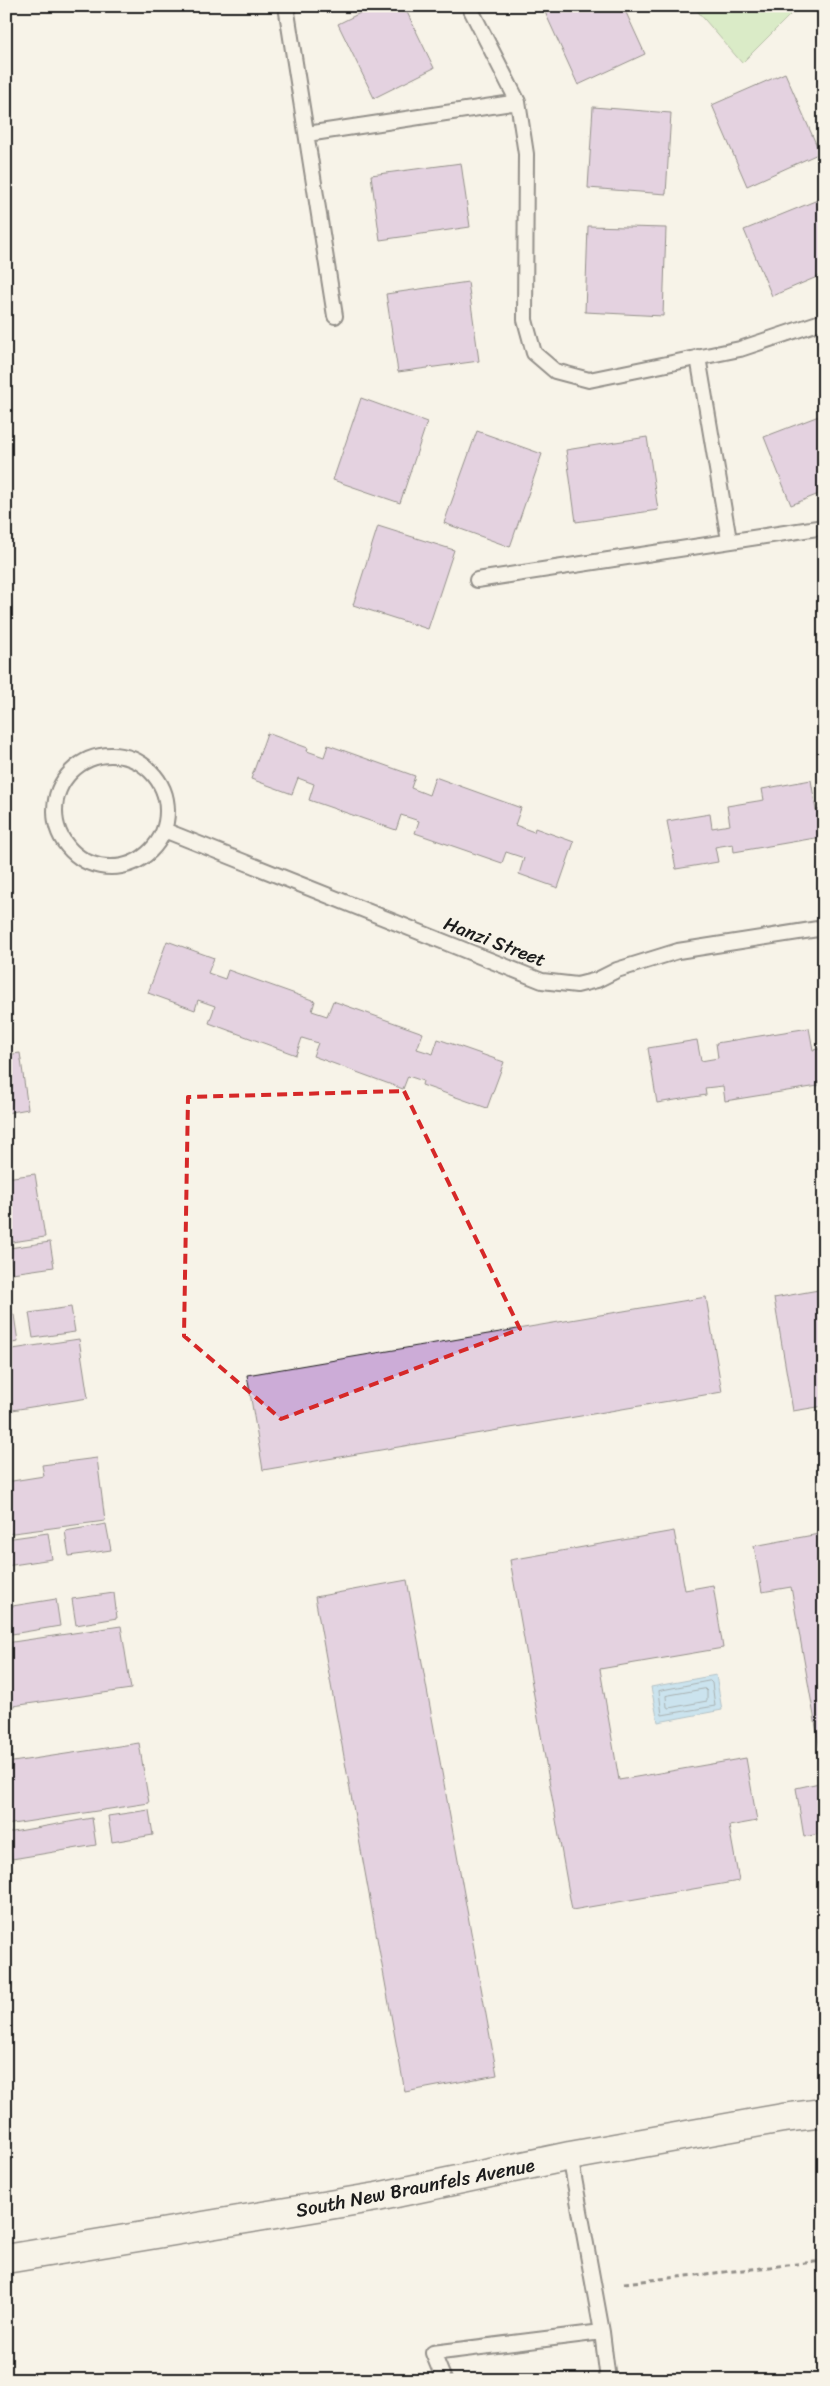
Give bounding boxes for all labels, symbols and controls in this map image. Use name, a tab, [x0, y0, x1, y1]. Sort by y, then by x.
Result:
street label: Hanzi Street	[439, 907, 551, 976]
street label: South New Braunfels Avenue	[293, 2148, 537, 2227]

